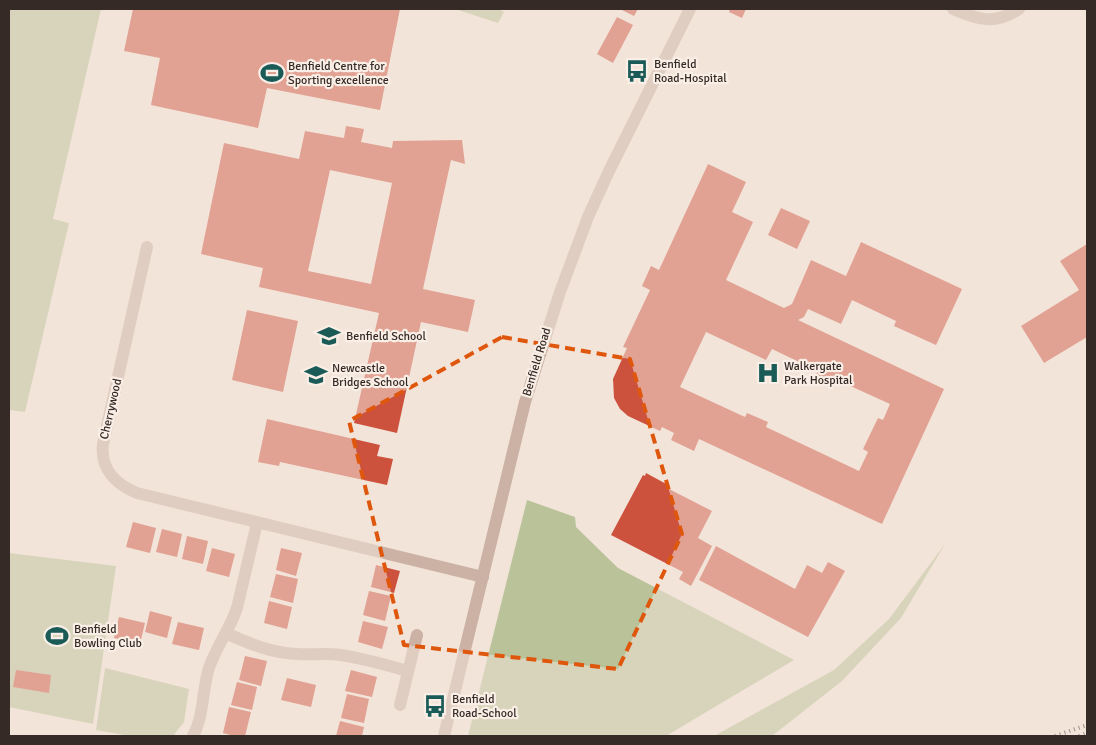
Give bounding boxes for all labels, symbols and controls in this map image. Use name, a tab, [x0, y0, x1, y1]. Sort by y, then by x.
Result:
place label: Benfield Road-Hospital	[654, 57, 727, 86]
bus stop icon: Benfield Road-Hospital	[624, 58, 650, 84]
place label: Benfield Centre for Sporting excellence	[288, 59, 389, 88]
sports icon: Benfield Centre for Sporting excellence	[259, 60, 285, 86]
school or university icon: Benfield School	[316, 323, 342, 349]
street label: Benfield Road	[519, 326, 555, 398]
place label: Benfield School	[346, 329, 427, 344]
place label: Walkergate Park Hospital	[784, 359, 853, 388]
hospital icon: Walkergate Park Hospital	[755, 360, 781, 386]
place label: Newcastle Bridges School	[332, 361, 409, 390]
school or university icon: Newcastle Bridges School	[303, 362, 329, 388]
street label: Cherrywood	[97, 377, 125, 441]
place label: Benfield Bowling Club	[74, 622, 142, 651]
sports icon: Benfield Bowling Club	[44, 623, 70, 649]
place label: Benfield Road-School	[452, 692, 517, 721]
bus stop icon: Benfield Road-School	[422, 693, 448, 719]

